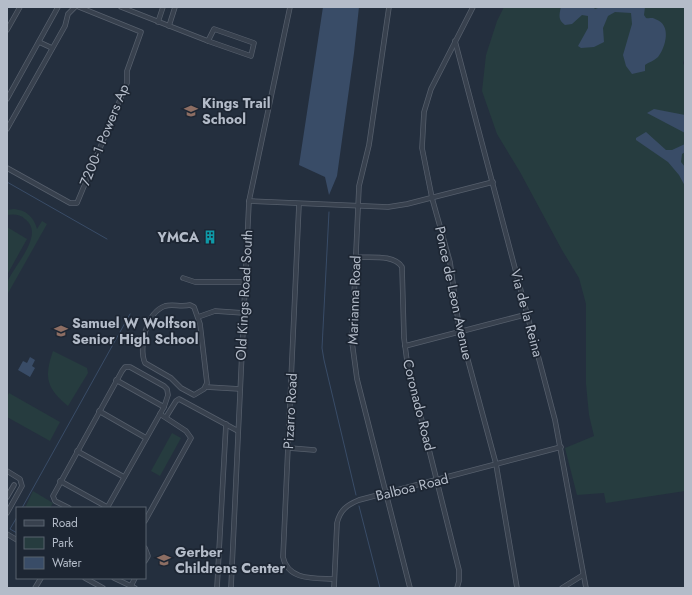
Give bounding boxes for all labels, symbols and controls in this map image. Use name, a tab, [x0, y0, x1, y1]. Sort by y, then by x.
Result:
street label: 7200-1 Powers Ap	[74, 81, 134, 189]
place label: Kings Trail School	[202, 93, 271, 129]
school or university icon: Kings Trail School	[183, 103, 199, 119]
street label: Ponce de Leon Avenue	[430, 224, 478, 362]
place label: YMCA	[156, 227, 200, 247]
building icon: YMCA	[202, 229, 218, 245]
street label: Old Kings Road South	[231, 229, 257, 361]
street label: Marianna Road	[342, 255, 366, 345]
street label: Via de la Reina	[506, 267, 548, 359]
place label: Samuel W Wolfson Senior High School	[72, 313, 198, 349]
school or university icon: Samuel W Wolfson Senior High School	[53, 323, 69, 339]
street label: Coronado Road	[398, 357, 440, 453]
street label: Pizarro Road	[278, 373, 302, 449]
street label: Balboa Road	[373, 468, 451, 506]
legend	[16, 507, 146, 579]
text: Road	[52, 514, 78, 532]
text: Park	[52, 534, 74, 552]
place label: Gerber Childrens Center	[175, 542, 286, 578]
school or university icon: Gerber Childrens Center	[156, 552, 172, 568]
text: Water	[52, 554, 83, 572]

